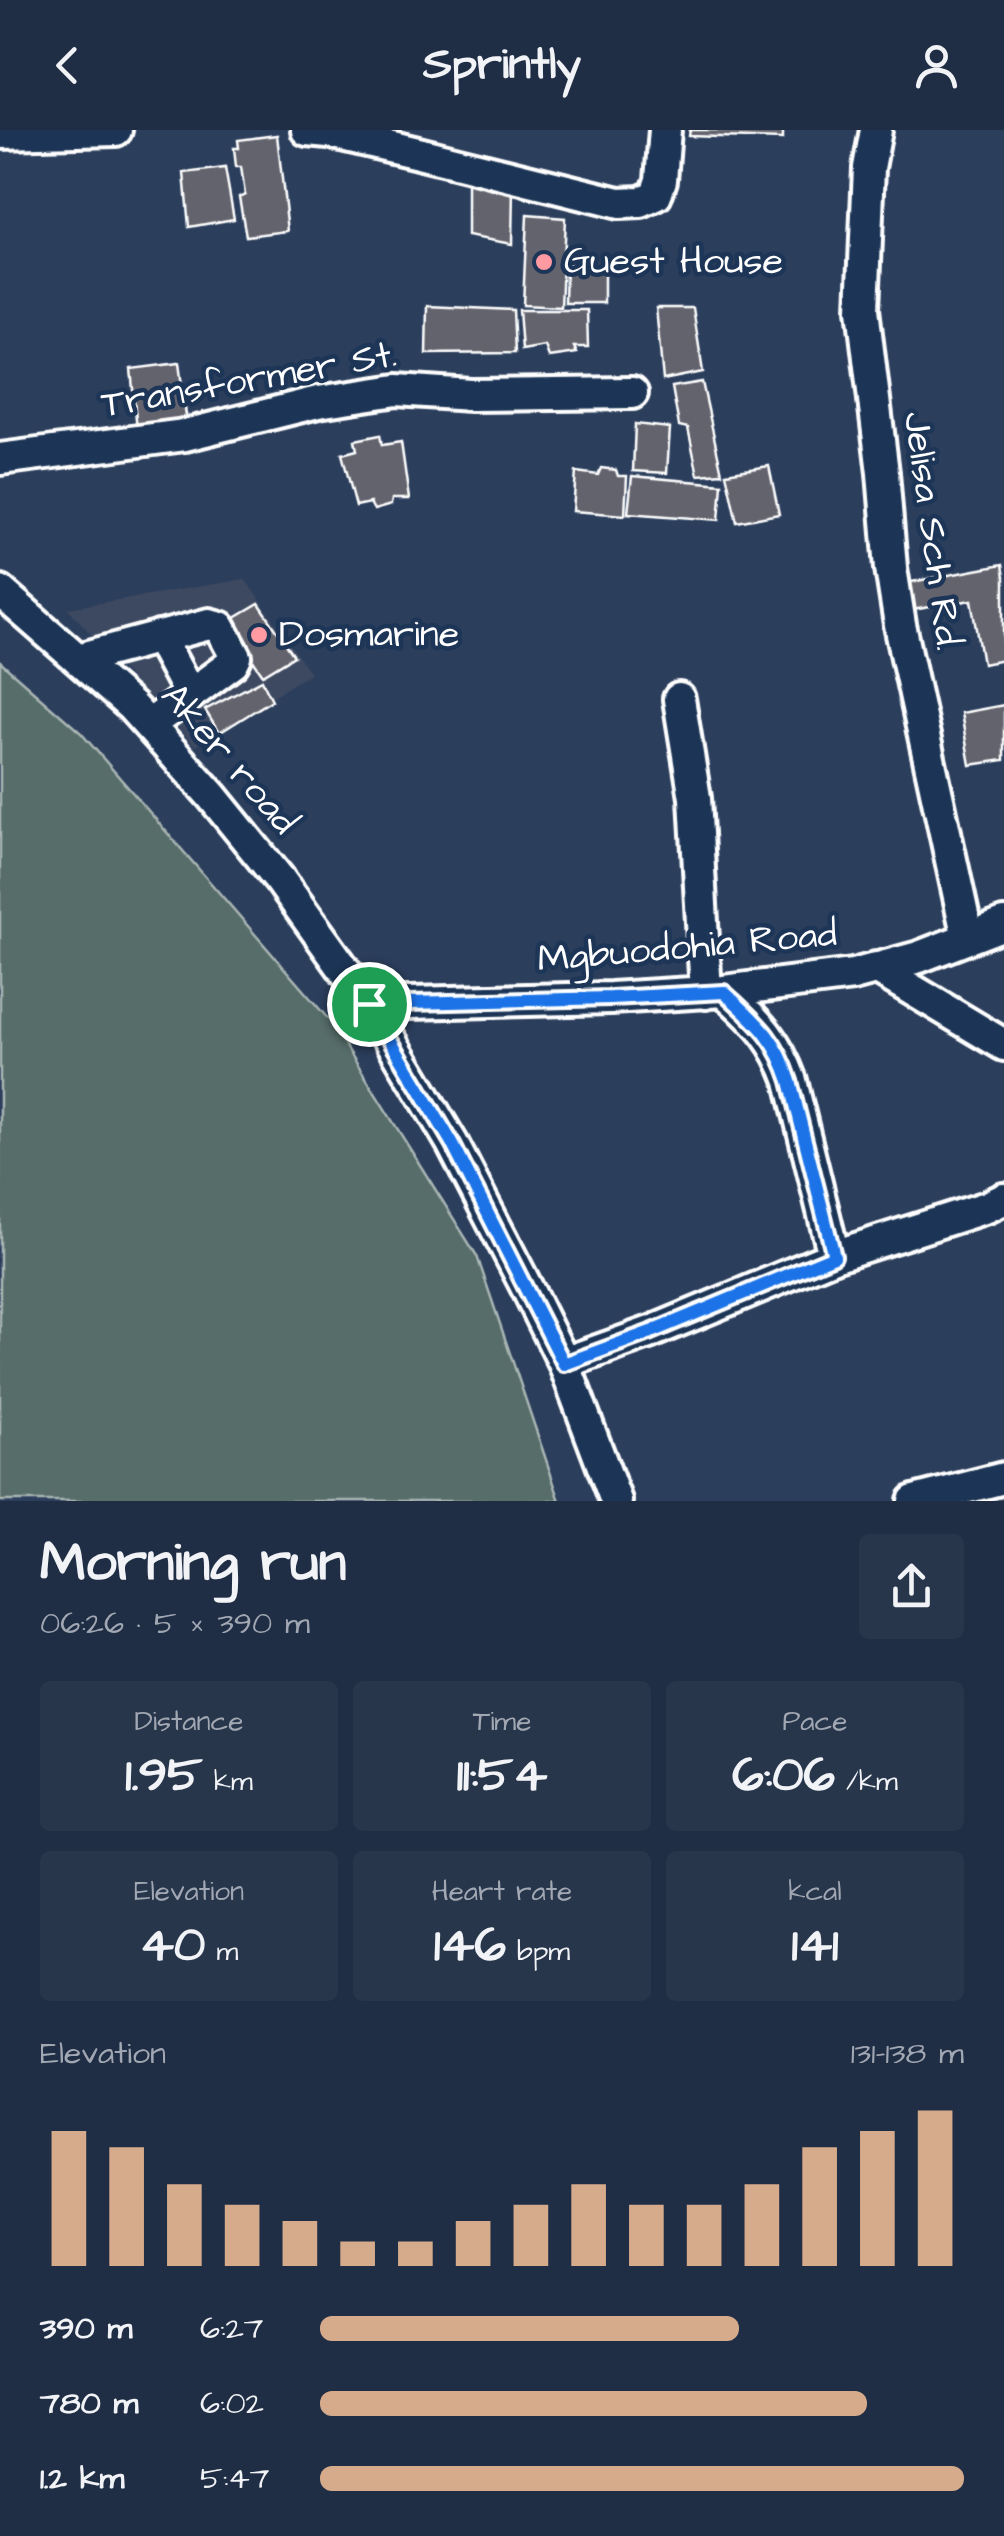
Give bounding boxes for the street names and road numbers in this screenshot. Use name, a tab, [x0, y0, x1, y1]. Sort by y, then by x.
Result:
street label: Transformer St.	[98, 328, 400, 432]
street label: Jelisa Sch Rd.	[890, 408, 974, 654]
street label: Aker road	[148, 672, 310, 846]
street label: Mgbuodohia Road	[535, 908, 839, 986]

